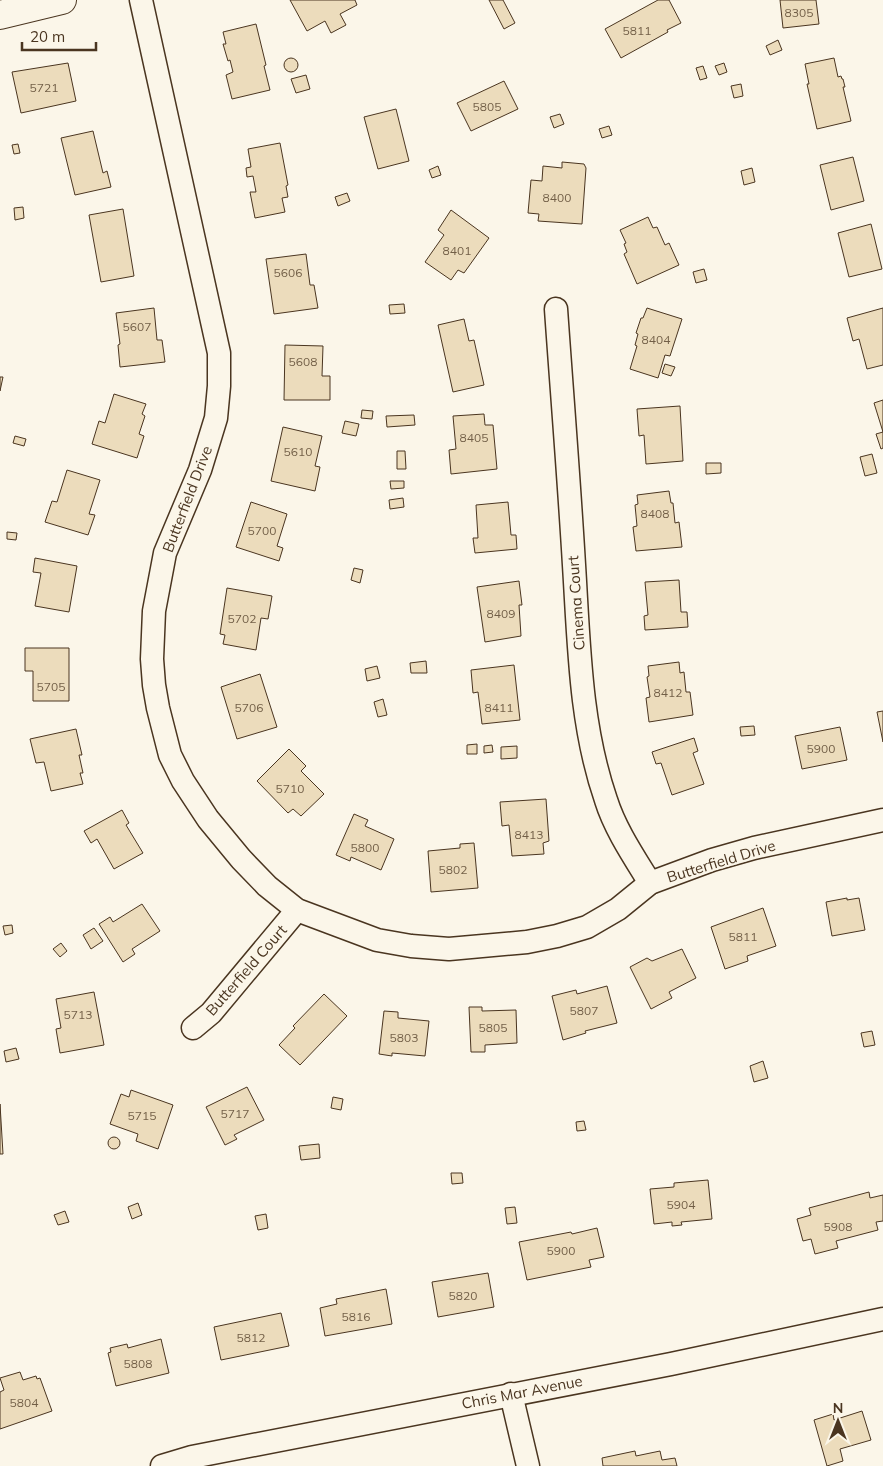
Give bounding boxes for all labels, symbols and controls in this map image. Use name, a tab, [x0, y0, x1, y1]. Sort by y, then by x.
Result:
house number: 8305	[785, 5, 813, 20]
scale bar	[22, 20, 96, 52]
house number: 5811	[623, 23, 651, 38]
text: 20 m	[30, 27, 65, 46]
house number: 5721	[30, 80, 58, 95]
house number: 5805	[473, 99, 501, 114]
house number: 8400	[543, 190, 571, 205]
house number: 8401	[443, 243, 471, 258]
house number: 5606	[274, 265, 302, 280]
house number: 5607	[123, 319, 151, 334]
house number: 8404	[642, 332, 670, 347]
house number: 5608	[289, 354, 317, 369]
house number: 8405	[460, 430, 488, 445]
street label: Butterfield Drive	[158, 443, 216, 555]
house number: 5610	[284, 444, 312, 459]
house number: 8408	[641, 506, 669, 521]
house number: 5700	[248, 523, 276, 538]
street label: Cinema Court	[563, 555, 589, 651]
house number: 8409	[487, 606, 515, 621]
house number: 5702	[228, 611, 256, 626]
house number: 5705	[37, 679, 65, 694]
house number: 8412	[654, 685, 682, 700]
house number: 5706	[235, 700, 263, 715]
house number: 8411	[485, 700, 513, 715]
house number: 5900	[807, 741, 835, 756]
house number: 5710	[276, 781, 304, 796]
house number: 8413	[515, 827, 543, 842]
street label: Butterfield Drive	[664, 835, 778, 887]
house number: 5800	[351, 840, 379, 855]
house number: 5802	[439, 862, 467, 877]
street label: Butterfield Court	[201, 921, 291, 1019]
house number: 5811	[729, 929, 757, 944]
house number: 5807	[570, 1003, 598, 1018]
house number: 5713	[64, 1007, 92, 1022]
house number: 5805	[479, 1020, 507, 1035]
house number: 5803	[390, 1030, 418, 1045]
house number: 5717	[221, 1106, 249, 1121]
house number: 5715	[128, 1108, 156, 1123]
house number: 5904	[667, 1197, 695, 1212]
house number: 5908	[824, 1219, 852, 1234]
house number: 5900	[547, 1243, 575, 1258]
house number: 5820	[449, 1288, 477, 1303]
house number: 5816	[342, 1309, 370, 1324]
house number: 5812	[237, 1330, 265, 1345]
house number: 5808	[124, 1356, 152, 1371]
street label: Chris Mar Avenue	[460, 1371, 584, 1413]
house number: 5804	[10, 1395, 38, 1410]
north arrow	[813, 1396, 863, 1446]
text: N	[833, 1399, 843, 1417]

